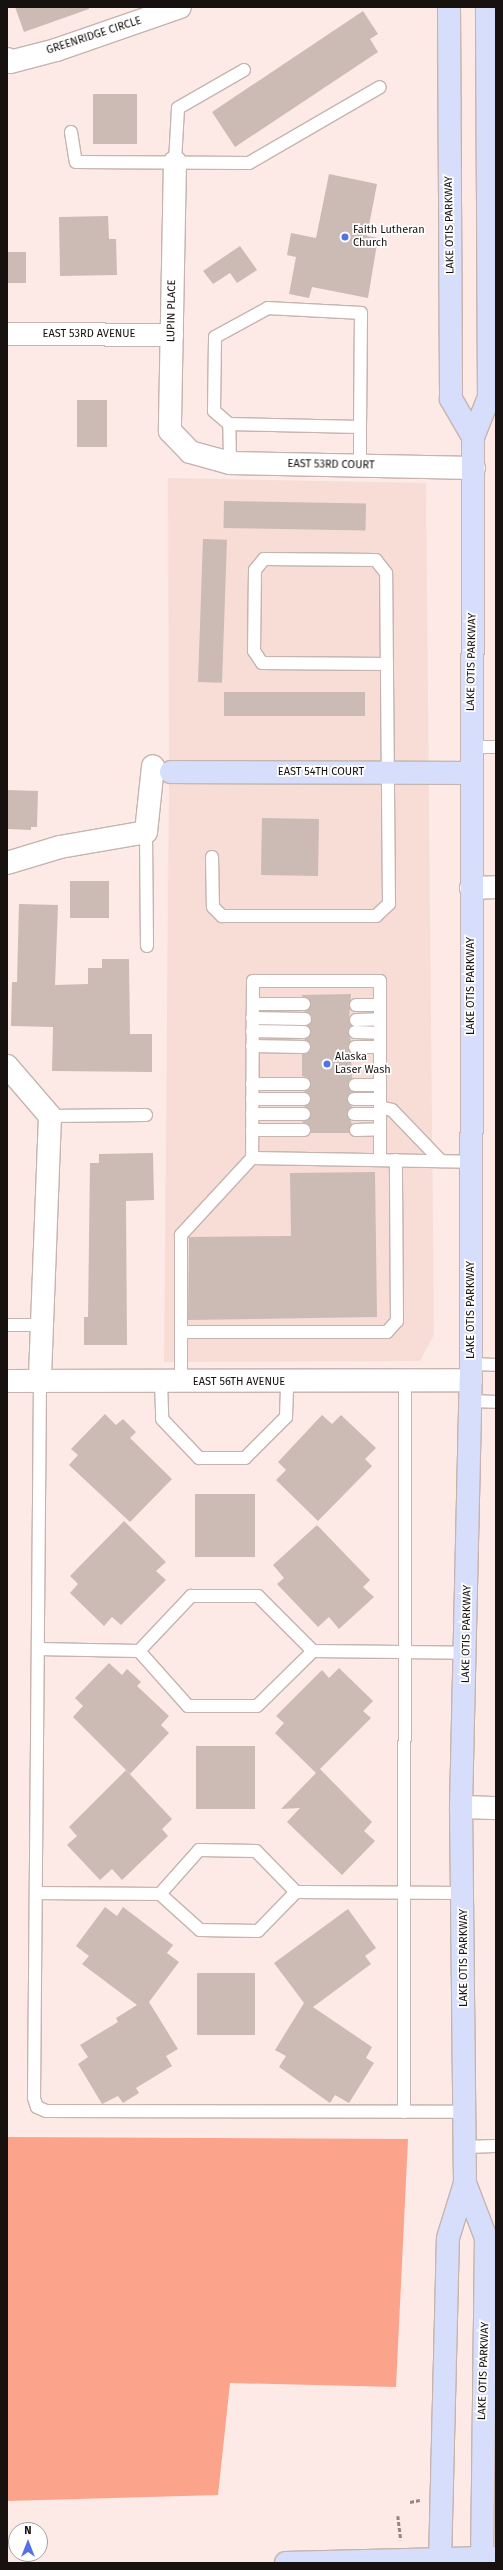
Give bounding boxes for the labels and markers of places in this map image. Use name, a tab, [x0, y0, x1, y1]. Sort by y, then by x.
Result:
place label: Faith Lutheran Church	[353, 224, 425, 250]
marker: Faith Lutheran Church	[340, 232, 350, 242]
place label: Alaska Laser Wash	[335, 1051, 391, 1077]
marker: Alaska Laser Wash	[322, 1059, 332, 1069]

